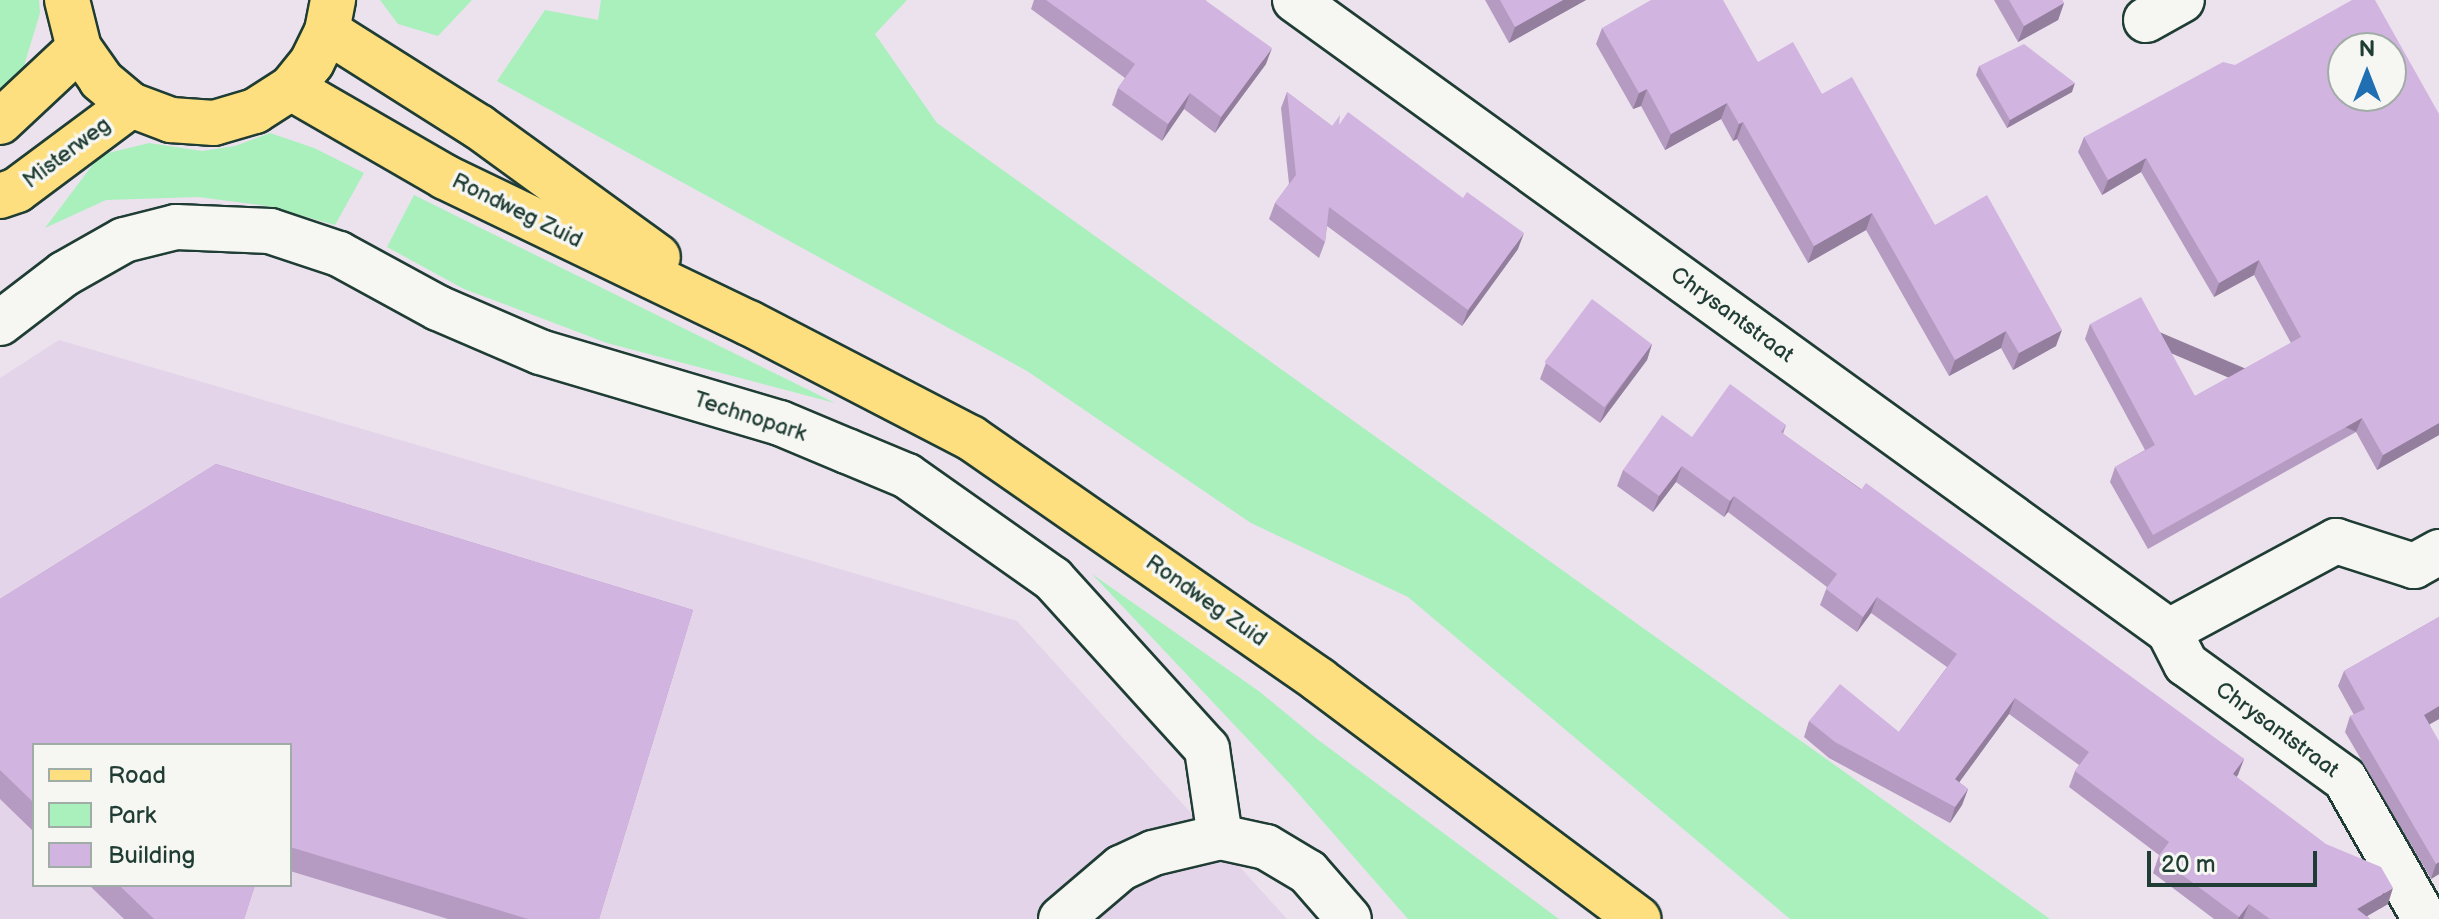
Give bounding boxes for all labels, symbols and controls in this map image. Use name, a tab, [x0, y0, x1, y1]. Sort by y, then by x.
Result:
north arrow	[2327, 32, 2407, 112]
text: N	[2359, 36, 2375, 63]
street label: Misterweg	[18, 112, 116, 194]
street label: Rondweg Zuid	[448, 168, 586, 254]
street label: Chrysantstraat	[1665, 262, 1799, 368]
street label: Technopark	[690, 386, 810, 448]
street label: Rondweg Zuid	[1140, 550, 1272, 652]
street label: Chrysantstraat	[2210, 677, 2344, 783]
legend	[32, 743, 292, 887]
text: Road	[108, 761, 166, 790]
text: Park	[108, 801, 156, 830]
scale bar	[2151, 835, 2321, 885]
text: Building	[108, 841, 195, 870]
text: 20 m	[2161, 850, 2216, 879]

